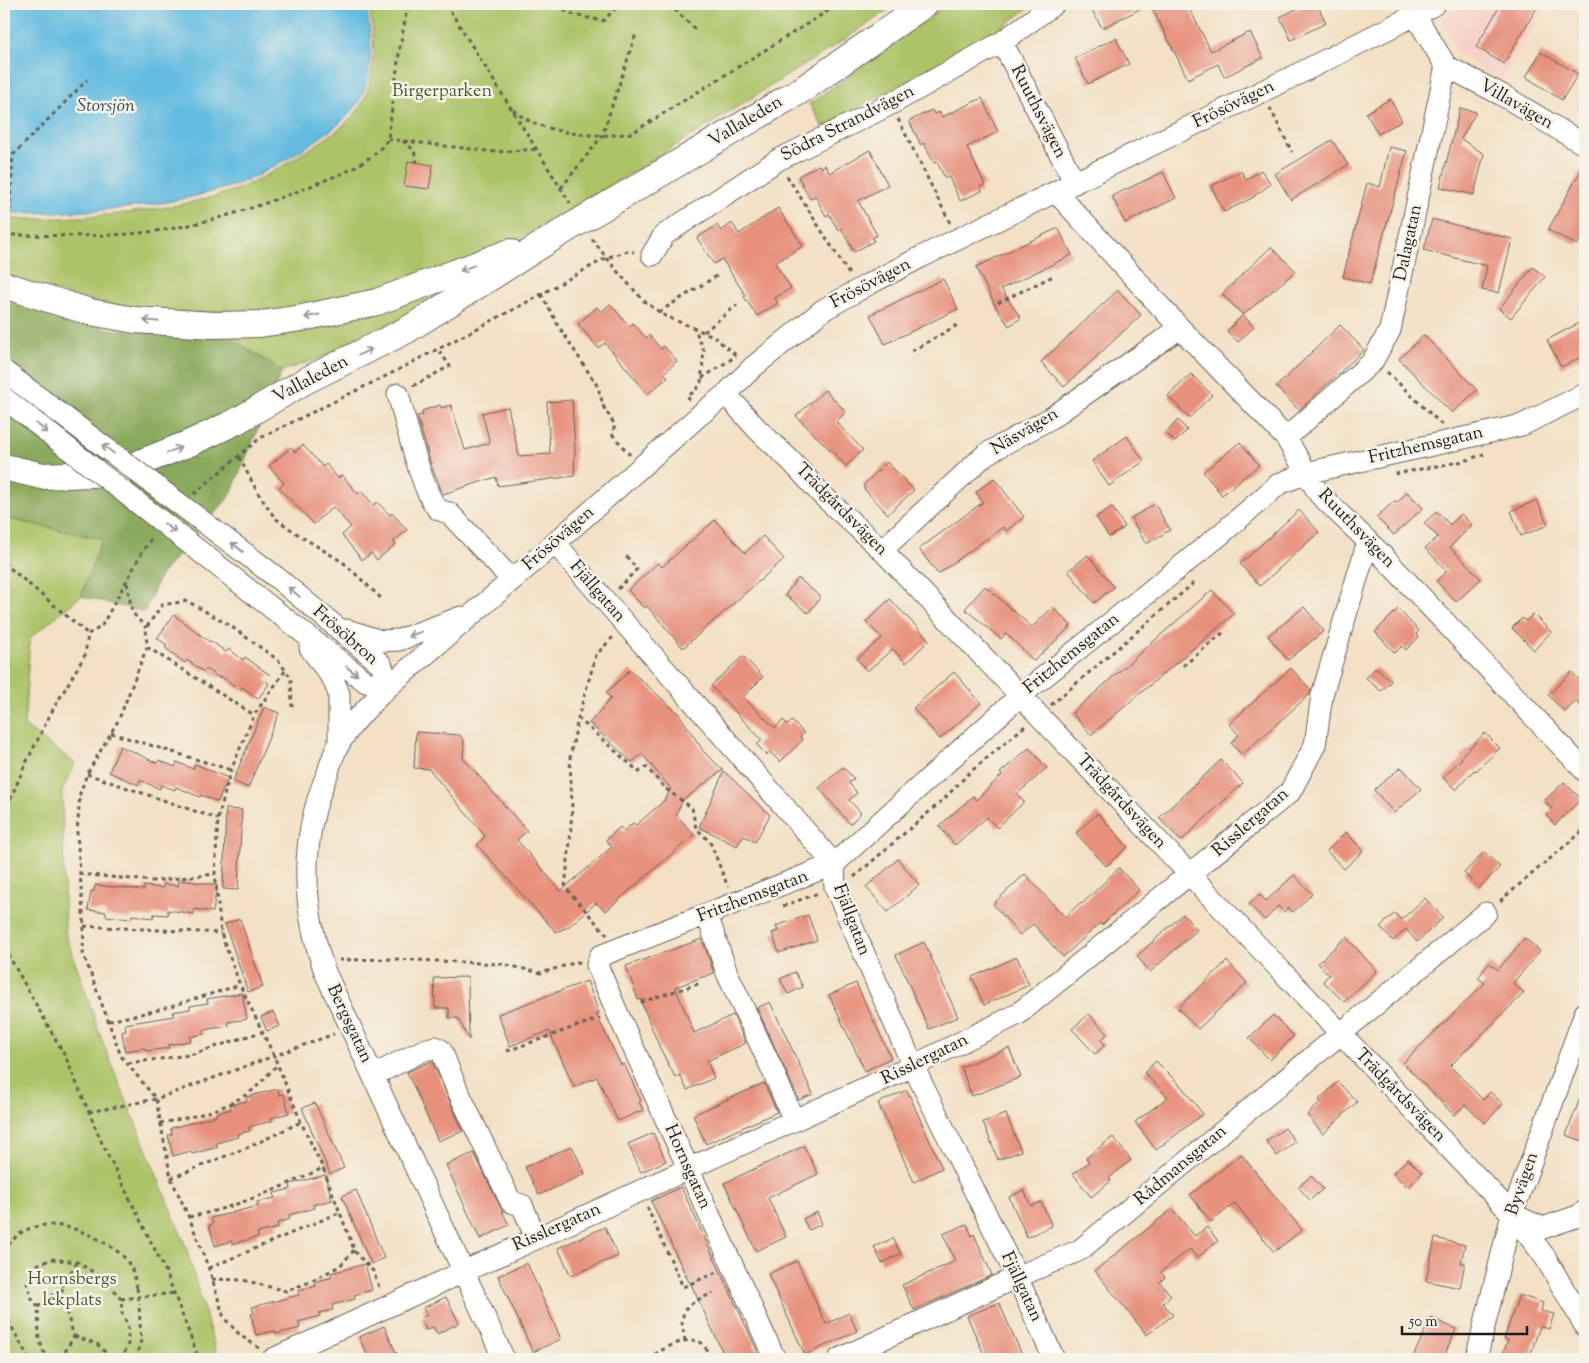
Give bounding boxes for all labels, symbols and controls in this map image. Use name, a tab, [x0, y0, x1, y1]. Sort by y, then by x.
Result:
street label: Ruuthsvägen	[1003, 61, 1073, 164]
street label: Villavägen	[1474, 73, 1558, 137]
street label: Frösövägen	[1189, 74, 1280, 136]
park label: Birgerparken	[392, 79, 492, 105]
street label: Södra Strandvägen	[777, 79, 920, 169]
street label: Vallaleden	[704, 89, 788, 154]
water label: Storsjön	[77, 93, 135, 120]
street label: Dalagatan	[1388, 202, 1430, 284]
street label: Frösövägen	[826, 252, 916, 316]
one-way arrow	[460, 264, 475, 273]
one-way arrow	[305, 311, 321, 321]
one-way arrow	[143, 316, 159, 325]
one-way arrow	[357, 346, 372, 356]
street label: Vallaleden	[269, 349, 354, 411]
street label: Näsvägen	[986, 401, 1064, 462]
street label: Fritzhemsgatan	[1366, 420, 1486, 472]
one-way arrow	[35, 422, 48, 433]
one-way arrow	[101, 444, 115, 454]
one-way arrow	[165, 445, 181, 454]
street label: Trädgårdsvägen	[789, 458, 894, 563]
street label: Ruuthsvägen	[1311, 483, 1401, 575]
street label: Frösövägen	[517, 500, 601, 578]
one-way arrow	[163, 523, 177, 533]
one-way arrow	[231, 542, 244, 553]
street label: Fjällgatan	[563, 555, 632, 629]
one-way arrow	[288, 587, 301, 598]
street label: Frösöbron	[306, 600, 384, 672]
street label: Fritzhemsgatan	[1018, 607, 1126, 701]
one-way arrow	[408, 630, 424, 639]
one-way arrow	[345, 666, 359, 676]
street label: Trädgårdsvägen	[1070, 749, 1172, 856]
street label: Risslergatan	[1207, 782, 1295, 864]
street label: Fritzhemsgatan	[694, 864, 813, 930]
street label: Fjällgatan	[825, 880, 877, 960]
street label: Bergsgatan	[319, 980, 379, 1068]
street label: Risslergatan	[877, 1028, 973, 1092]
street label: Trädgårdsvägen	[1348, 1043, 1452, 1149]
street label: Rådmansgatan	[1129, 1119, 1233, 1213]
street label: Hornsgatan	[657, 1120, 717, 1214]
street label: Byvägen	[1500, 1148, 1546, 1219]
street label: Risslergatan	[509, 1197, 606, 1259]
street label: Fjällgatan	[993, 1248, 1049, 1327]
park label: Hornsbergs lekplats	[27, 1267, 117, 1314]
scale bar	[1402, 1303, 1526, 1335]
text: 50 m	[1408, 1312, 1438, 1333]

